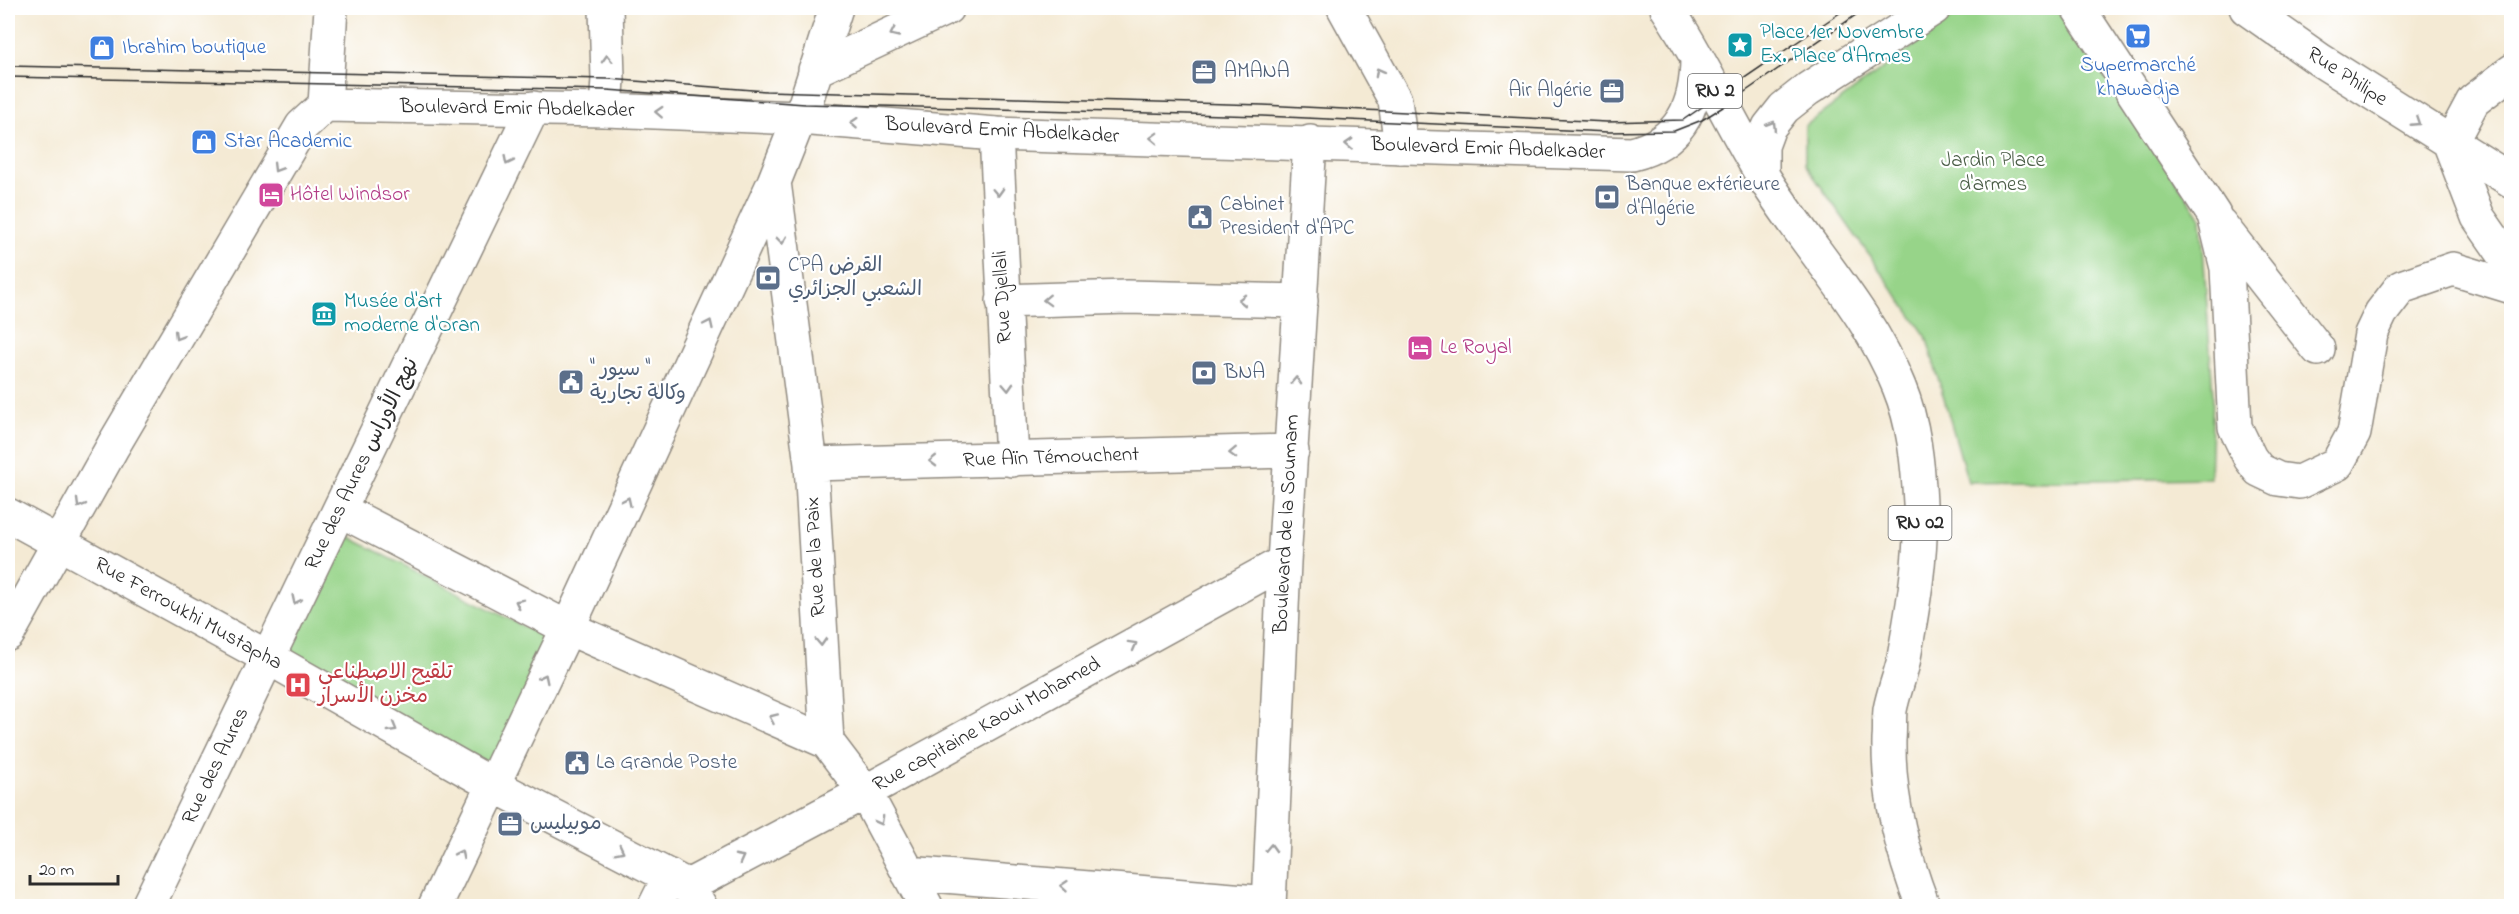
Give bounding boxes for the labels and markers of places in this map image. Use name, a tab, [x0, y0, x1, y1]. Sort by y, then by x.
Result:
place label: Place 1er Novembre Ex. Place d'Armes	[1760, 18, 1925, 72]
supermarket icon: Supermarché khawadja	[2123, 21, 2153, 51]
place icon: Place 1er Novembre Ex. Place d'Armes	[1725, 30, 1755, 60]
shop icon: Ibrahim boutique	[87, 33, 117, 63]
place label: Ibrahim boutique	[122, 33, 267, 63]
place label: Supermarché khawadja	[2080, 51, 2196, 105]
office icon: AMANA	[1189, 57, 1219, 87]
place label: AMANA	[1224, 57, 1290, 87]
place label: Air Algérie	[1509, 76, 1593, 108]
office icon: Air Algérie	[1597, 76, 1627, 106]
shop icon: Star Academic	[189, 127, 219, 157]
place label: Star Academic	[224, 127, 353, 157]
place label: Banque extérieure d'Algérie	[1625, 170, 1781, 226]
hotel icon: Hôtel Windsor	[256, 180, 286, 210]
place label: Hôtel Windsor	[290, 180, 410, 210]
bank icon: Banque extérieure d'Algérie	[1592, 182, 1622, 212]
place label: Cabinet President d'APC	[1220, 190, 1355, 244]
public building icon: Cabinet President d'APC	[1185, 202, 1215, 232]
place label: CPA القرض الشعبي الجزائري	[788, 251, 922, 307]
bank icon: CPA القرض الشعبي الجزائري	[753, 263, 783, 293]
place label: Musée d'art moderne d'Oran	[344, 287, 480, 341]
museum icon: Musée d'art moderne d'Oran	[309, 299, 339, 329]
hotel icon: Le Royal	[1405, 333, 1435, 363]
place label: Le Royal	[1440, 333, 1512, 365]
place label: " سيور " وكالة تجارية	[590, 355, 686, 409]
bank icon: BNA	[1189, 358, 1219, 388]
place label: BNA	[1223, 358, 1265, 388]
public building icon: " سيور " وكالة تجارية	[556, 367, 586, 397]
place label: تلقيح الاصطناعي مخزن الأسرار	[316, 658, 454, 712]
hospital icon: تلقيح الاصطناعي مخزن الأسرار	[283, 670, 313, 700]
public building icon: La Grande Poste	[562, 748, 592, 778]
place label: La Grande Poste	[596, 748, 738, 778]
office icon: موبيليس	[495, 809, 525, 839]
place label: موبيليس	[530, 809, 602, 839]

